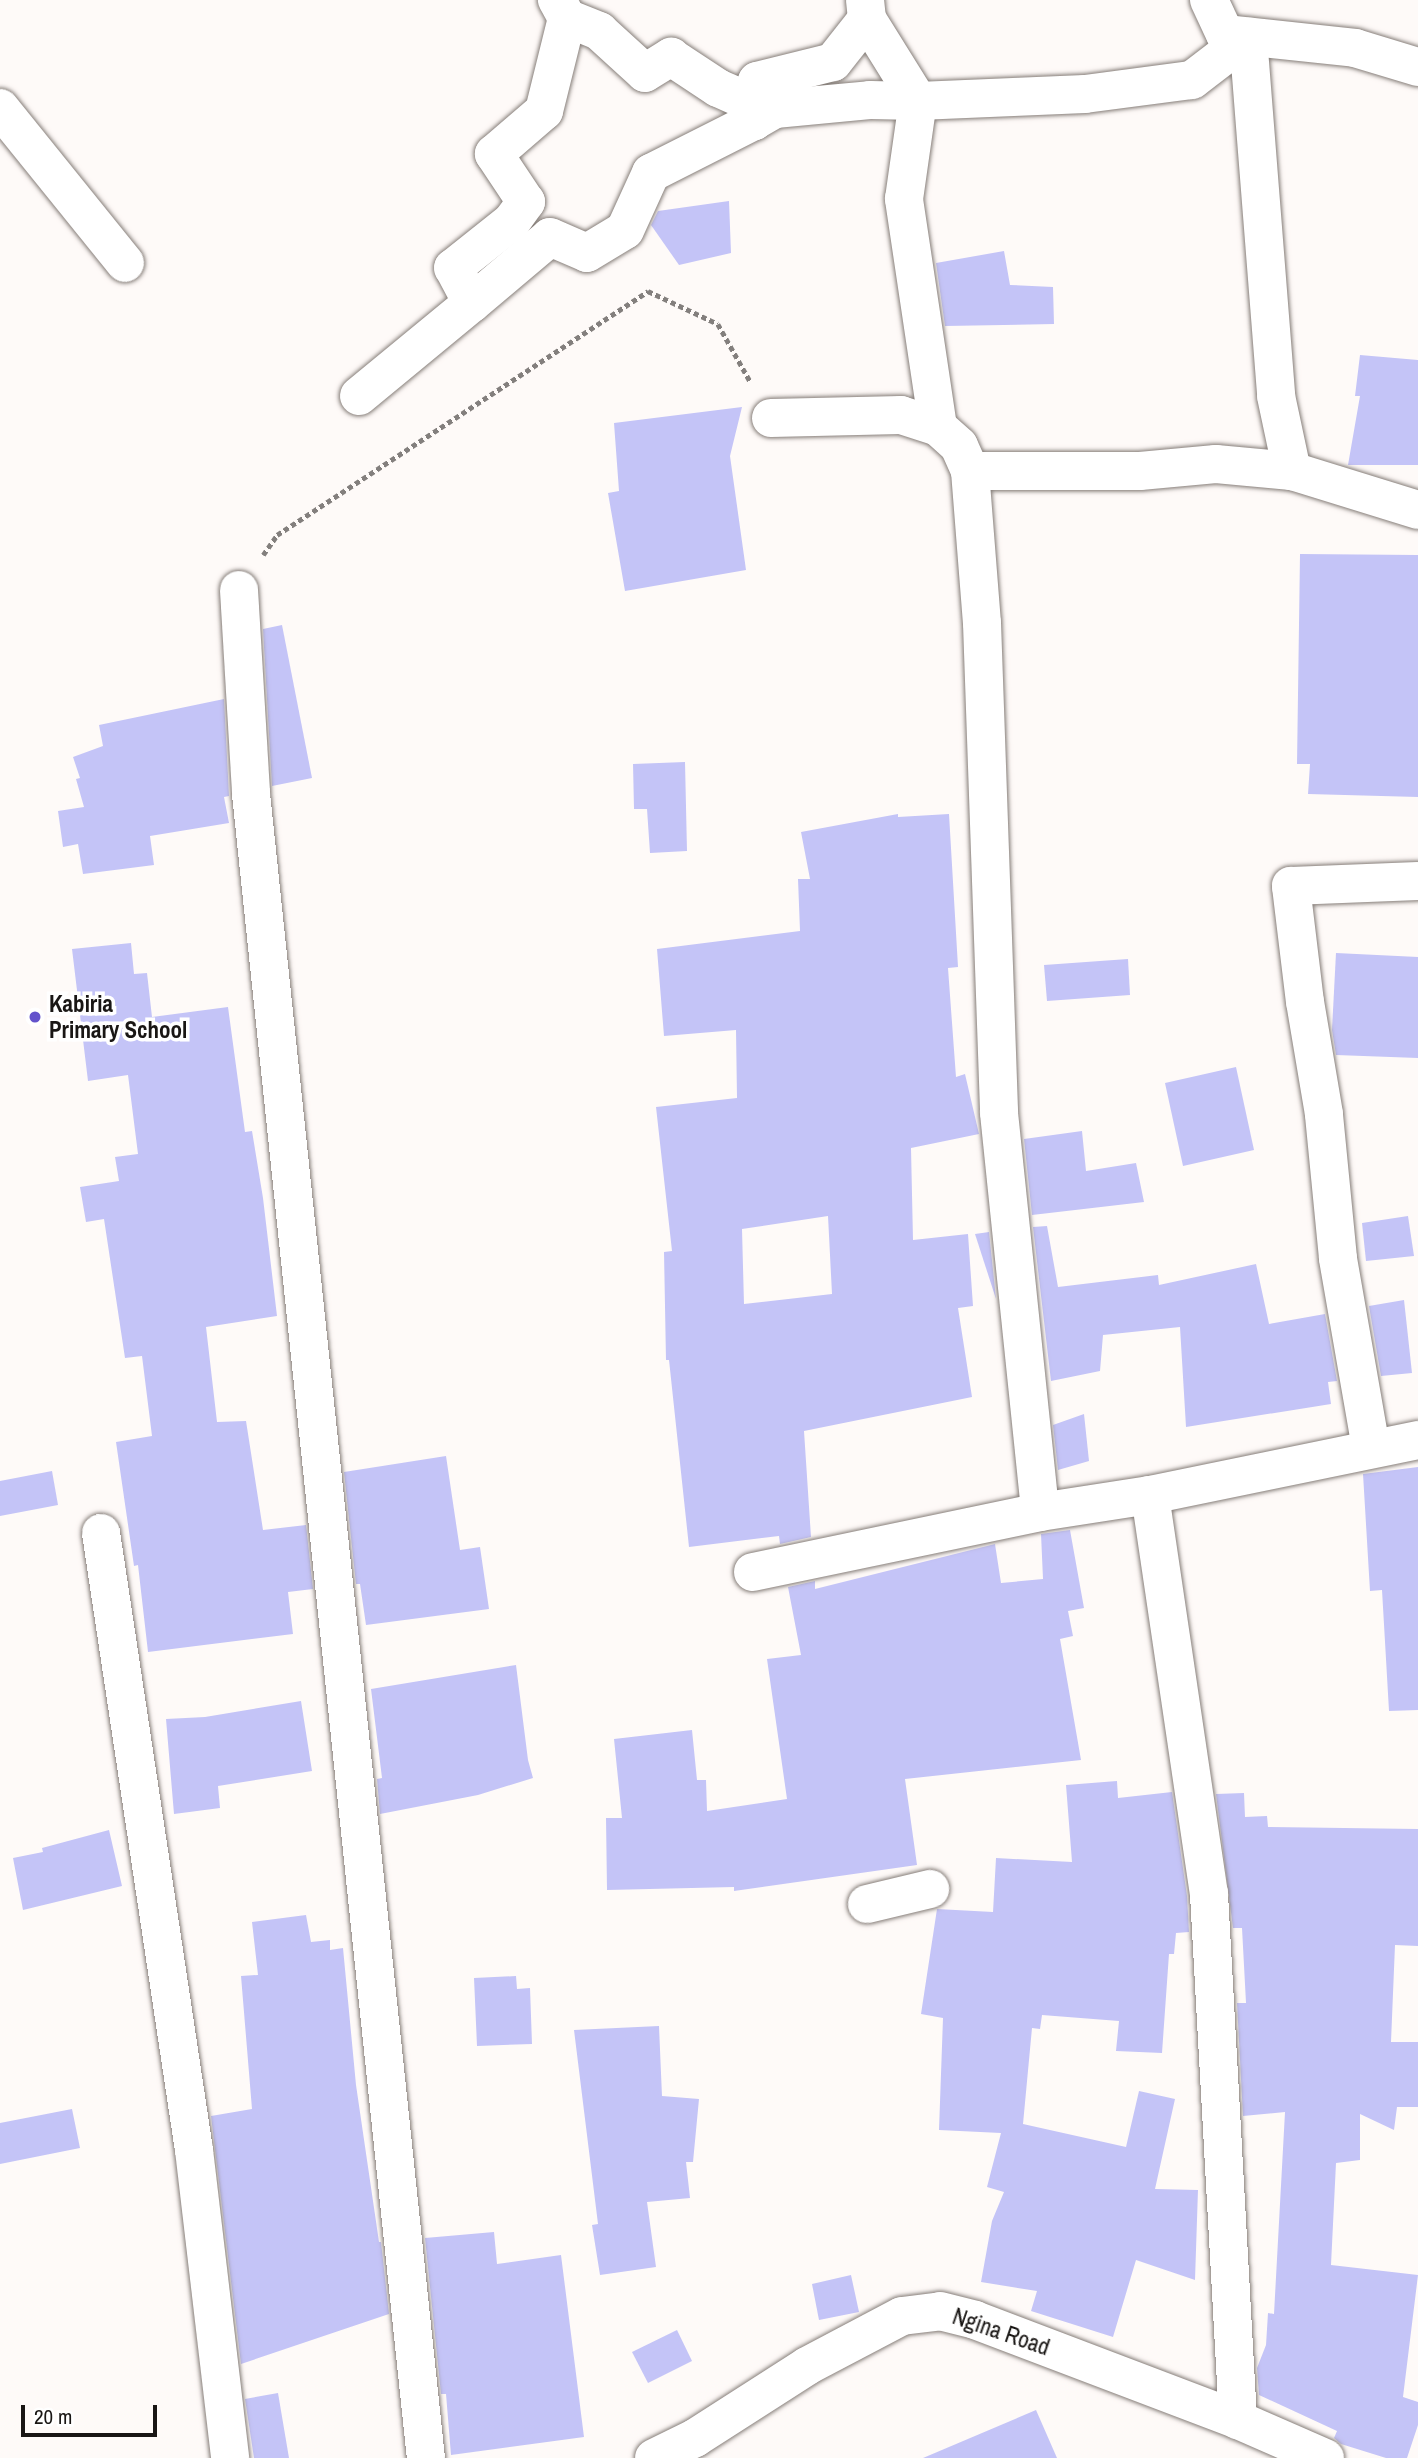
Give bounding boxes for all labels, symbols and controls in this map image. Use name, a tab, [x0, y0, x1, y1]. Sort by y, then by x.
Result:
place label: Kabiria Primary School	[49, 990, 187, 1044]
marker: Kabiria Primary School	[27, 1009, 43, 1025]
street label: Ngina Road	[949, 2303, 1053, 2361]
scale bar	[24, 2392, 161, 2436]
text: 20 m	[34, 2402, 72, 2431]

